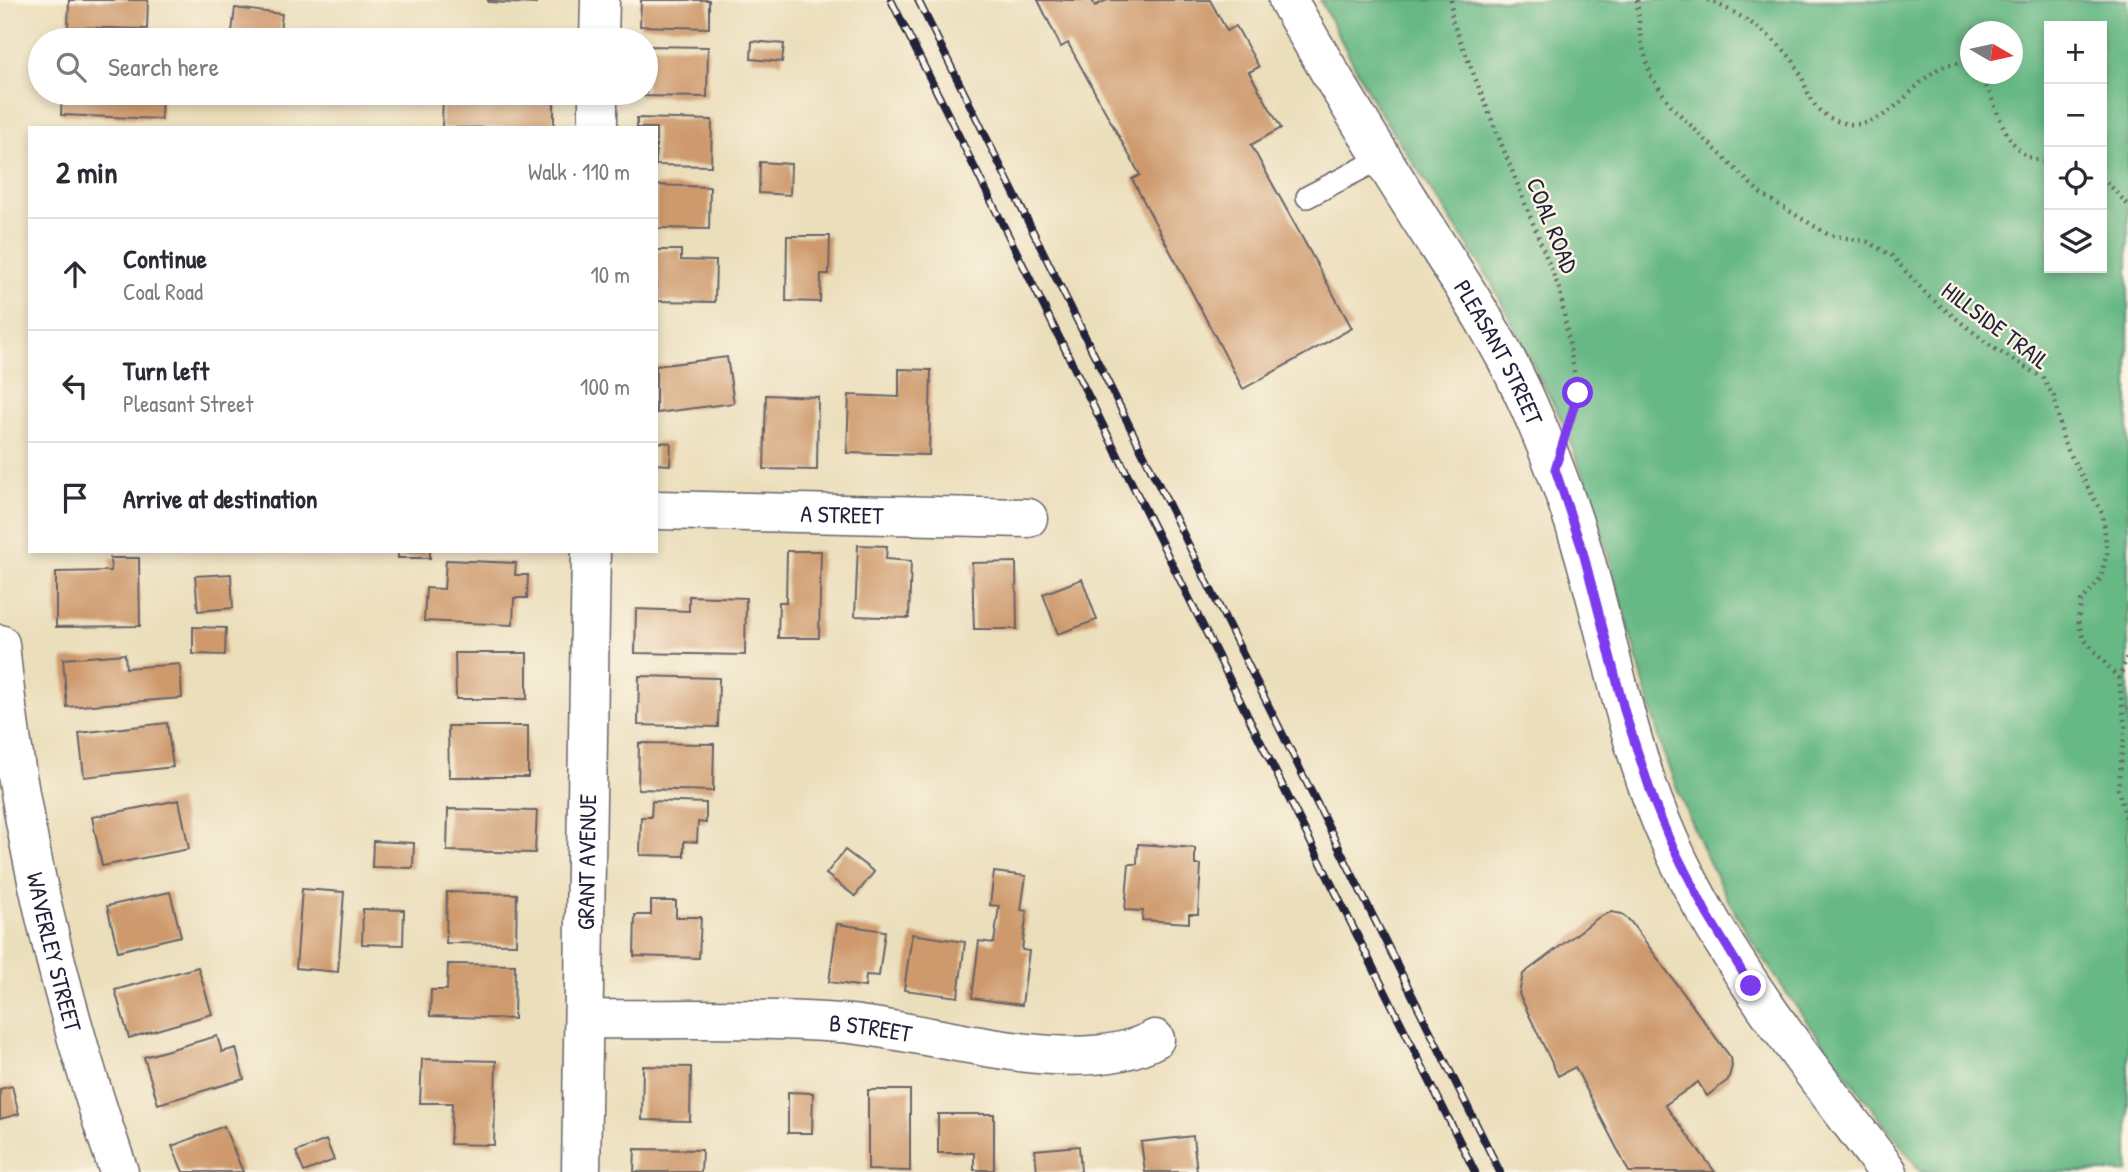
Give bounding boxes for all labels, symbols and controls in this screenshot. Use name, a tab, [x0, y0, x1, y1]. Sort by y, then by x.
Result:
north arrow	[1960, 21, 2023, 84]
map controls	[2044, 21, 2107, 273]
button: +	[2044, 21, 2107, 84]
search box	[28, 28, 658, 105]
icon: search	[52, 48, 90, 86]
text: Search here	[108, 49, 219, 84]
button: −	[2044, 84, 2107, 147]
button: locate	[2044, 147, 2107, 210]
text: 2 min	[56, 152, 118, 192]
text: Walk · 110 m	[528, 156, 630, 187]
street label: COAL ROAD	[1519, 173, 1587, 278]
button: layers	[2044, 210, 2107, 273]
text: Continue	[123, 241, 207, 276]
icon: ahead	[56, 255, 94, 293]
text: 10 m	[590, 259, 630, 290]
street label: PLEASANT STREET	[1447, 273, 1552, 430]
street label: HILLSIDE TRAIL	[1936, 274, 2057, 376]
text: Coal Road	[123, 276, 203, 307]
text: Turn left	[123, 353, 209, 388]
icon: left	[56, 367, 94, 405]
text: 100 m	[580, 371, 630, 402]
route start	[1562, 377, 1593, 408]
text: Pleasant Street	[123, 388, 253, 419]
icon: arrive	[56, 479, 94, 517]
text: Arrive at destination	[123, 481, 318, 516]
street label: A STREET	[800, 497, 884, 531]
street label: GRANT AVENUE	[569, 793, 603, 930]
street label: WAVERLEY STREET	[20, 869, 90, 1036]
route end	[1735, 970, 1766, 1001]
street label: B STREET	[828, 1006, 915, 1049]

